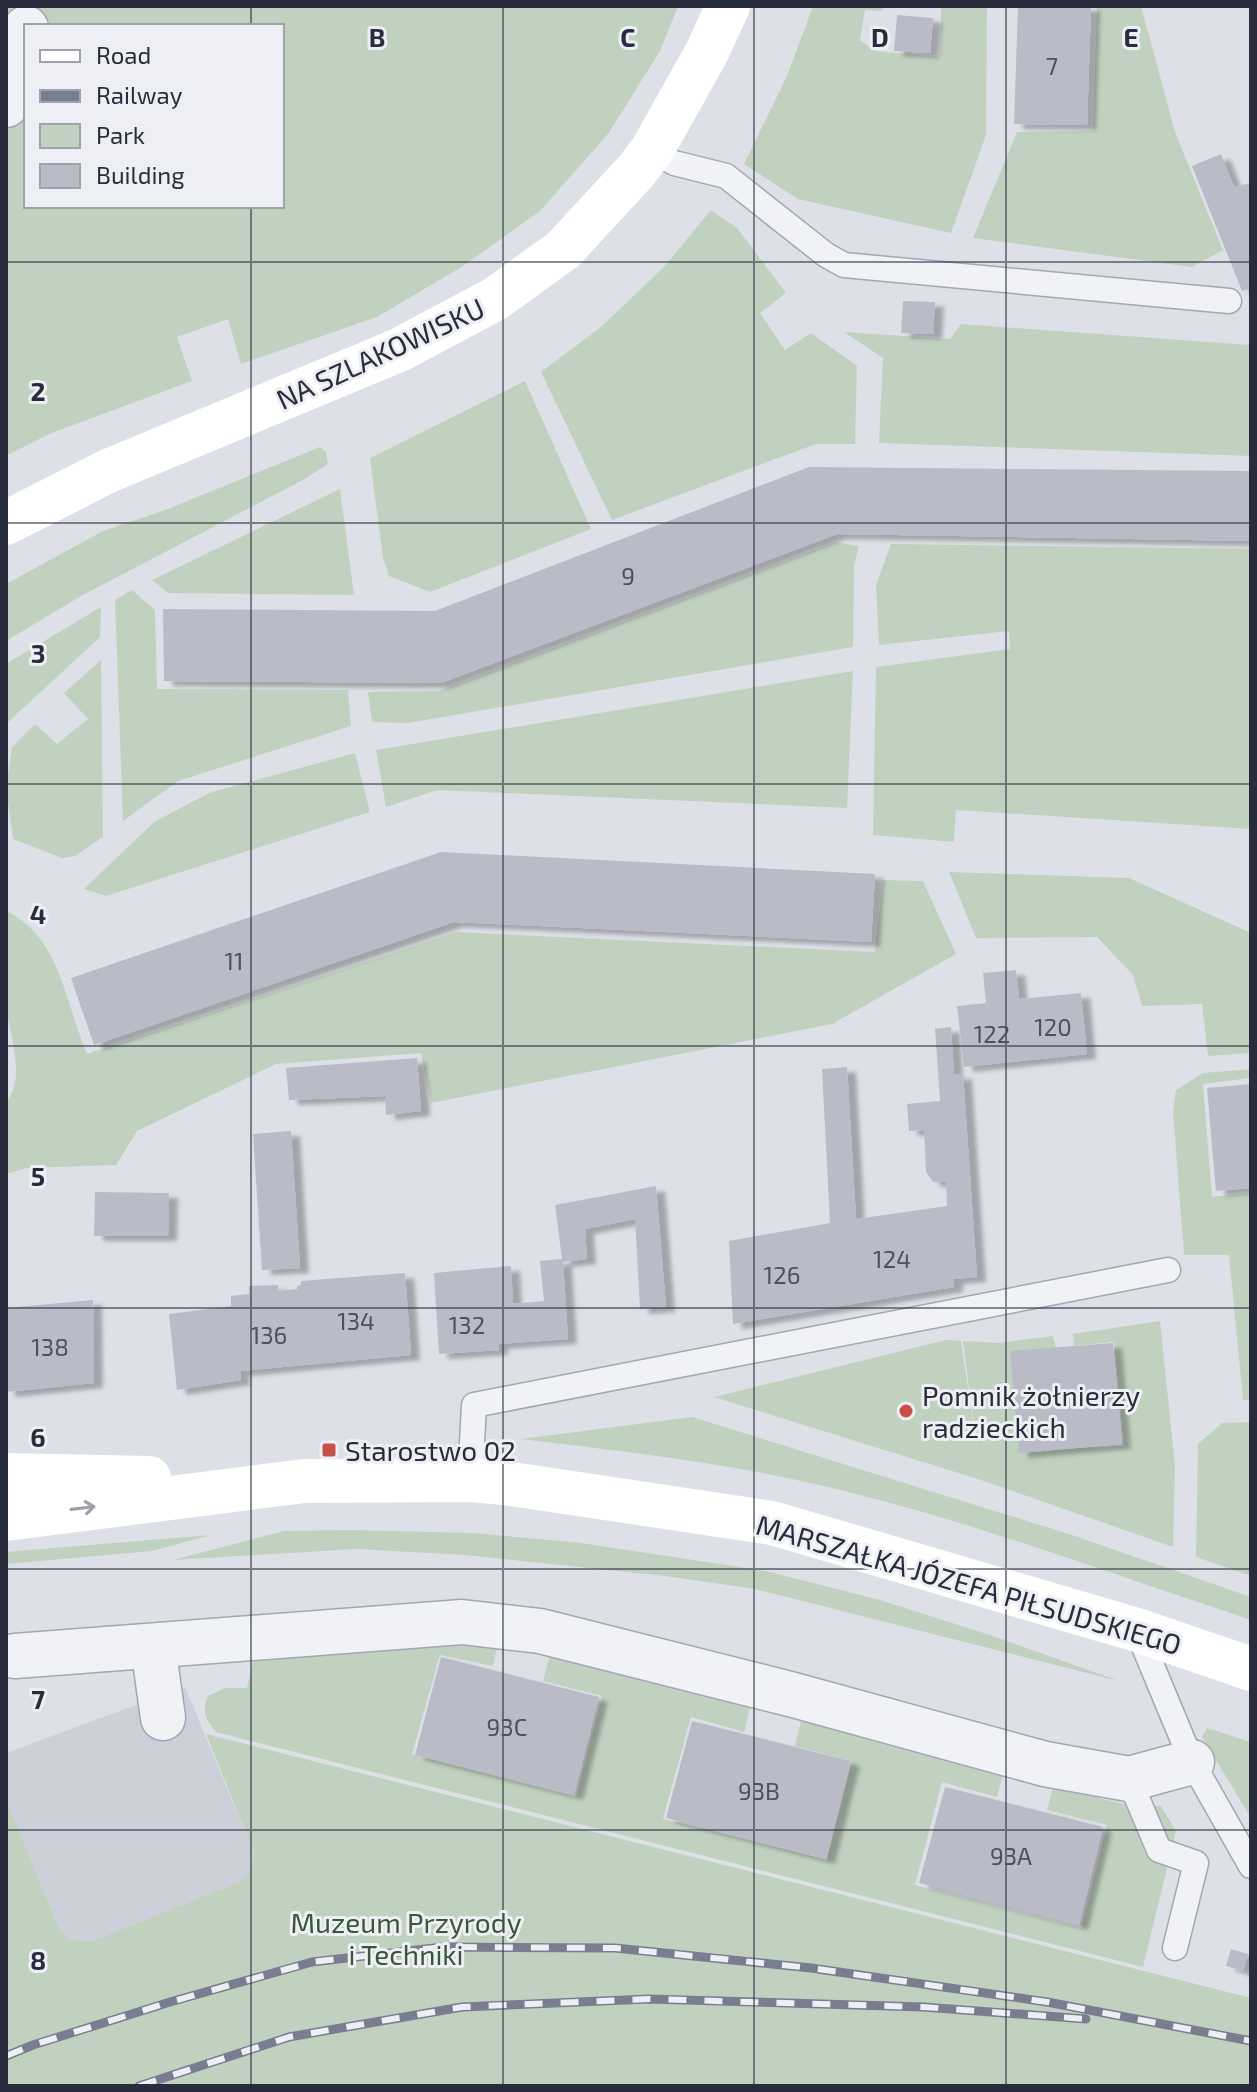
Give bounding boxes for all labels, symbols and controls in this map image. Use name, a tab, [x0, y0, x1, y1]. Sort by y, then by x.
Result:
text: B	[369, 21, 385, 52]
text: C	[620, 21, 636, 52]
text: D	[871, 21, 889, 52]
text: E	[1123, 21, 1139, 52]
legend	[24, 24, 284, 208]
text: Road	[96, 40, 151, 69]
house number: 7	[1046, 51, 1058, 80]
text: Railway	[96, 80, 183, 109]
text: Park	[96, 120, 145, 149]
text: Building	[96, 160, 185, 189]
street label: NA SZLAKOWISKU	[271, 290, 489, 416]
text: 2	[30, 375, 46, 406]
house number: 9	[621, 561, 635, 590]
text: 3	[31, 637, 45, 668]
text: 4	[30, 898, 46, 929]
house number: 11	[224, 946, 244, 975]
house number: 120	[1034, 1012, 1072, 1041]
house number: 122	[974, 1019, 1010, 1048]
text: 5	[31, 1160, 45, 1191]
house number: 124	[873, 1244, 911, 1273]
house number: 126	[764, 1260, 800, 1289]
house number: 134	[337, 1306, 375, 1335]
house number: 132	[449, 1310, 485, 1339]
house number: 136	[251, 1320, 287, 1349]
house number: 138	[31, 1332, 69, 1361]
place label: Pomnik żołnierzy radzieckich	[922, 1378, 1140, 1444]
marker: Pomnik żołnierzy radzieckich	[897, 1402, 915, 1420]
text: 6	[30, 1421, 46, 1452]
place label: Starostwo 02	[345, 1433, 516, 1467]
marker: Starostwo 02	[320, 1441, 338, 1459]
one-way arrow	[70, 1500, 95, 1515]
street label: MARSZAŁKA JÓZEFA PIŁSUDSKIEGO	[752, 1507, 1186, 1661]
text: 7	[31, 1683, 45, 1714]
house number: 93C	[487, 1712, 527, 1741]
house number: 93B	[738, 1776, 780, 1805]
house number: 93A	[990, 1841, 1032, 1870]
park label: Muzeum Przyrody i Techniki	[290, 1905, 522, 1971]
text: 8	[30, 1944, 46, 1975]

